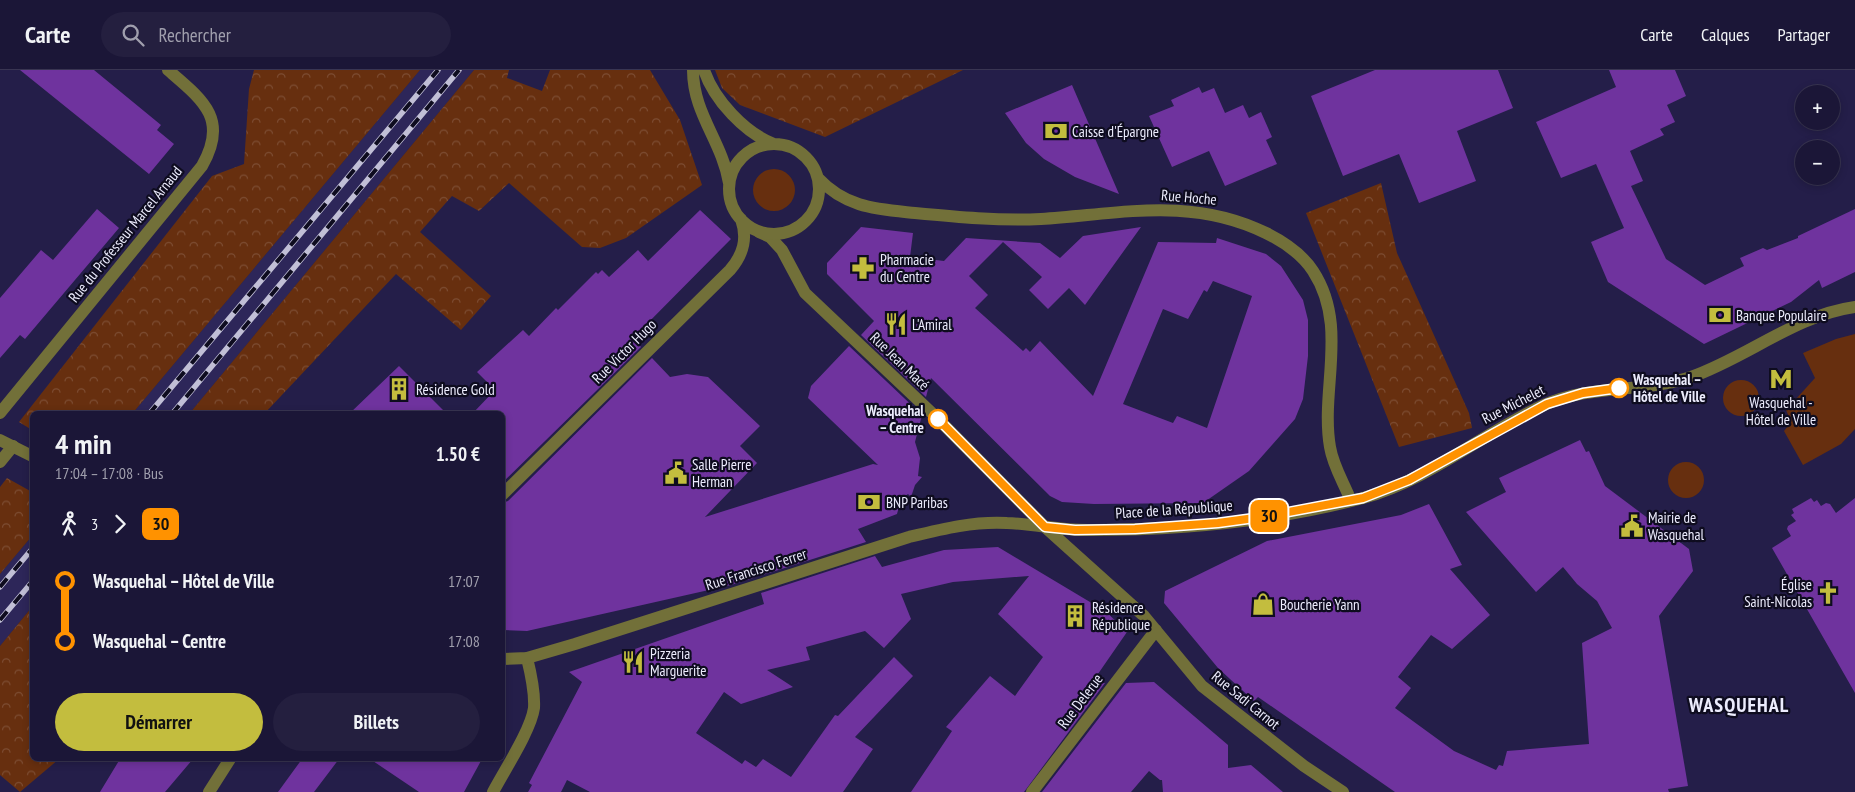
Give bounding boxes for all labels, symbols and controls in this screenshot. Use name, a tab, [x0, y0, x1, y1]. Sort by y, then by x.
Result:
search box	[101, 12, 451, 57]
text: Carte	[25, 19, 71, 50]
icon: search	[119, 21, 147, 49]
text: Rechercher	[159, 23, 231, 47]
text: Carte	[1640, 23, 1673, 46]
text: Calques	[1701, 23, 1750, 46]
text: Partager	[1778, 23, 1830, 46]
map controls	[1795, 85, 1840, 185]
button: +	[1795, 85, 1840, 130]
bank icon: Caisse d'Épargne	[1043, 118, 1069, 144]
place label: Caisse d'Épargne	[1072, 122, 1159, 141]
button: −	[1795, 140, 1840, 185]
street label: Rue du Professeur Marcel Arnaud	[64, 162, 186, 306]
street label: Rue Hoche	[1160, 185, 1218, 209]
place label: Pharmacie du Centre	[880, 250, 934, 286]
pharmacy icon: Pharmacie du Centre	[850, 255, 876, 281]
bank icon: Banque Populaire	[1707, 302, 1733, 328]
place label: Banque Populaire	[1736, 306, 1827, 325]
restaurant icon: L'Amiral	[883, 311, 909, 337]
street label: Rue Victor Hugo	[588, 315, 660, 387]
place label: L'Amiral	[912, 315, 952, 334]
street label: Rue Jean Macé	[866, 328, 934, 394]
metro station icon: Wasquehal - Hôtel de Ville	[1768, 366, 1794, 392]
place label: Wasquehal – Hôtel de Ville	[1632, 370, 1706, 406]
building icon: Résidence Gold	[386, 376, 412, 402]
marker: Wasquehal – Hôtel de Ville	[1609, 378, 1629, 398]
place label: Résidence Gold	[416, 380, 495, 399]
street label: Rue Michelet	[1478, 380, 1548, 428]
place label: Wasquehal - Hôtel de Ville	[1746, 393, 1816, 429]
place label: Wasquehal – Centre	[865, 401, 924, 437]
marker: Wasquehal – Centre	[928, 409, 948, 429]
text: 4 min	[55, 425, 112, 462]
text: 1.50 €	[436, 442, 480, 466]
place label: Salle Pierre Herman	[692, 455, 751, 491]
public building icon: Salle Pierre Herman	[663, 460, 689, 486]
text: 17:04 – 17:08 · Bus	[55, 463, 163, 483]
bank icon: BNP Paribas	[856, 489, 882, 515]
place label: BNP Paribas	[886, 493, 948, 512]
street label: Place de la République	[1115, 495, 1233, 523]
line badge: 30	[1246, 500, 1292, 532]
text: 30	[1260, 504, 1278, 527]
place label: Mairie de Wasquehal	[1648, 508, 1704, 544]
icon: walk	[55, 510, 83, 538]
icon: forward	[106, 510, 134, 538]
text: 30	[152, 512, 169, 535]
public building icon: Mairie de Wasquehal	[1619, 513, 1645, 539]
text: 3	[91, 514, 98, 534]
street label: Rue Francisco Ferrer	[703, 543, 810, 594]
text: Wasquehal – Hôtel de Ville	[93, 569, 274, 593]
text: 17:07	[448, 571, 480, 591]
place label: Église Saint-Nicolas	[1744, 575, 1812, 611]
church icon: Église Saint-Nicolas	[1815, 580, 1841, 606]
shop icon: Boucherie Yann	[1250, 591, 1276, 617]
place label: Boucherie Yann	[1280, 595, 1360, 614]
place label: Résidence République	[1092, 598, 1150, 634]
building icon: Résidence République	[1062, 603, 1088, 629]
text: Wasquehal – Centre	[93, 629, 226, 653]
text: 17:08	[448, 631, 480, 651]
place label: Pizzeria Marguerite	[650, 644, 706, 680]
restaurant icon: Pizzeria Marguerite	[620, 649, 646, 675]
street label: Rue Sadi Carnot	[1208, 667, 1284, 733]
street label: Rue Delerue	[1053, 670, 1107, 732]
district label: WASQUEHAL	[1688, 692, 1789, 718]
button: Démarrer	[55, 693, 263, 751]
button: Billets	[273, 693, 480, 751]

